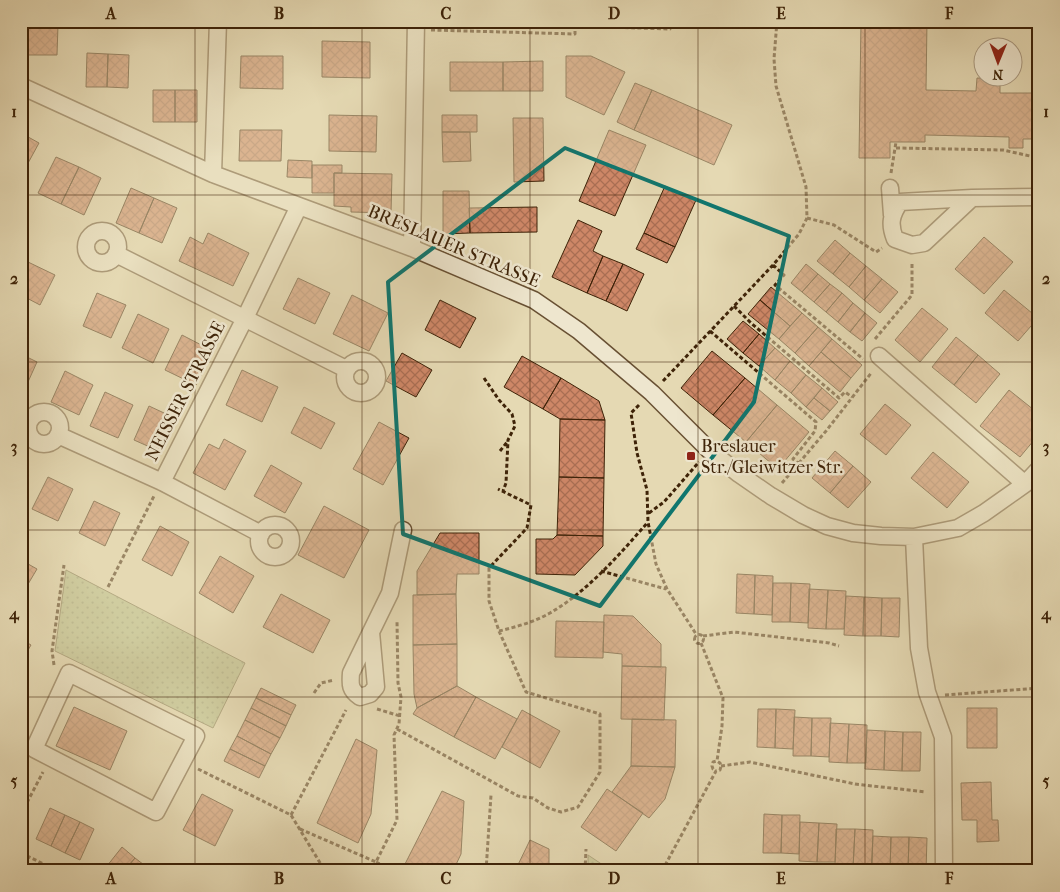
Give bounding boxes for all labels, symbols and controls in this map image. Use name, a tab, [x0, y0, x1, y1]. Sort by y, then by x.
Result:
text: A	[105, 4, 117, 23]
text: B	[274, 4, 284, 23]
text: C	[441, 4, 452, 23]
text: D	[608, 4, 620, 23]
text: E	[776, 4, 786, 23]
text: F	[944, 4, 954, 23]
north arrow	[972, 38, 1022, 88]
text: N	[992, 66, 1003, 83]
text: 1	[11, 102, 17, 121]
text: 1	[1043, 102, 1049, 121]
street label: BRESLAUER STRASSE	[365, 201, 543, 292]
text: 2	[10, 269, 18, 288]
text: 2	[1042, 269, 1050, 288]
street label: NEISSER STRASSE	[141, 318, 230, 465]
place label: Breslauer Str./Gleiwitzer Str.	[701, 436, 843, 478]
text: 3	[11, 437, 17, 457]
text: 3	[1043, 437, 1049, 457]
marker: Breslauer Str./Gleiwitzer Str.	[685, 450, 697, 462]
text: 4	[8, 604, 20, 624]
text: 4	[1040, 604, 1052, 624]
text: 5	[11, 771, 18, 790]
text: 5	[1043, 771, 1050, 790]
text: A	[105, 869, 117, 888]
text: B	[274, 869, 284, 888]
text: C	[441, 869, 452, 888]
text: D	[608, 869, 620, 888]
text: E	[776, 869, 786, 888]
text: F	[944, 869, 954, 888]

